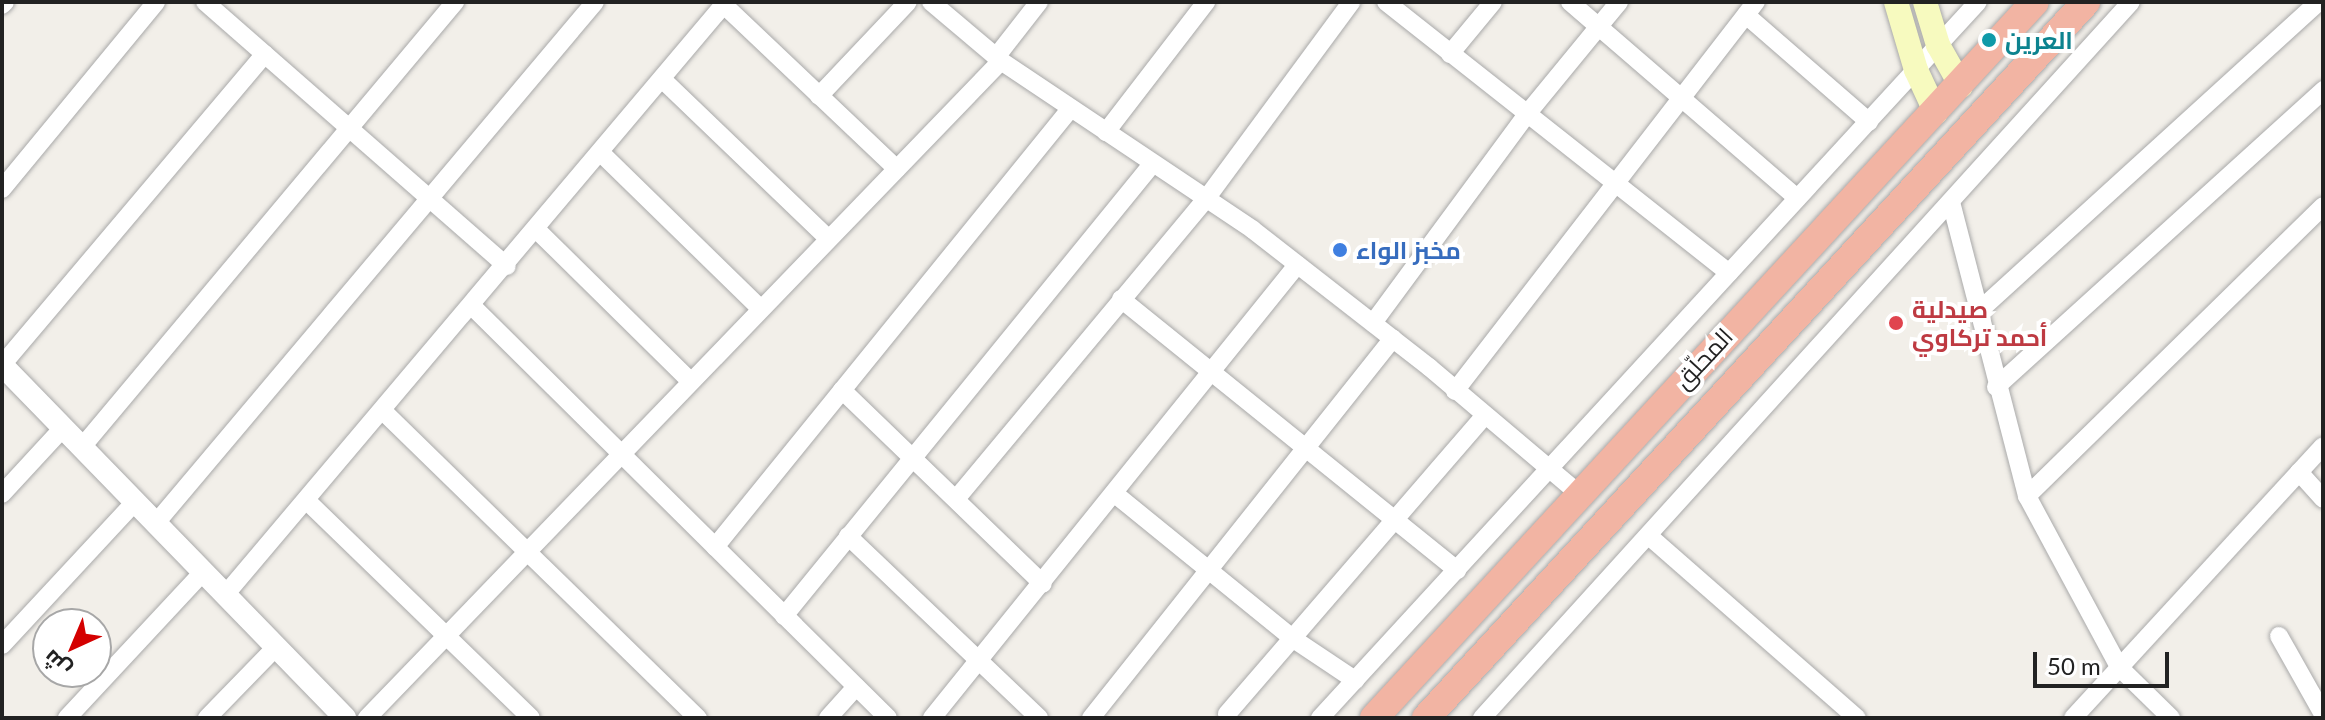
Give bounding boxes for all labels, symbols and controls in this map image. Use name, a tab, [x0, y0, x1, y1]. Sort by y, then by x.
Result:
place label: العرين	[2005, 26, 2073, 54]
marker: العرين	[1980, 31, 1998, 49]
place label: مخبز الواء	[1356, 236, 1461, 264]
marker: مخبز الواء	[1331, 241, 1349, 259]
place label: صيدلية أحمد تركاوي	[1912, 295, 2047, 351]
marker: صيدلية أحمد تركاوي	[1887, 314, 1905, 332]
street label: المحلّق	[1668, 322, 1738, 394]
north arrow	[32, 608, 112, 688]
scale bar	[2037, 636, 2173, 686]
text: ش	[37, 645, 76, 684]
text: 50 m	[2047, 651, 2101, 680]

